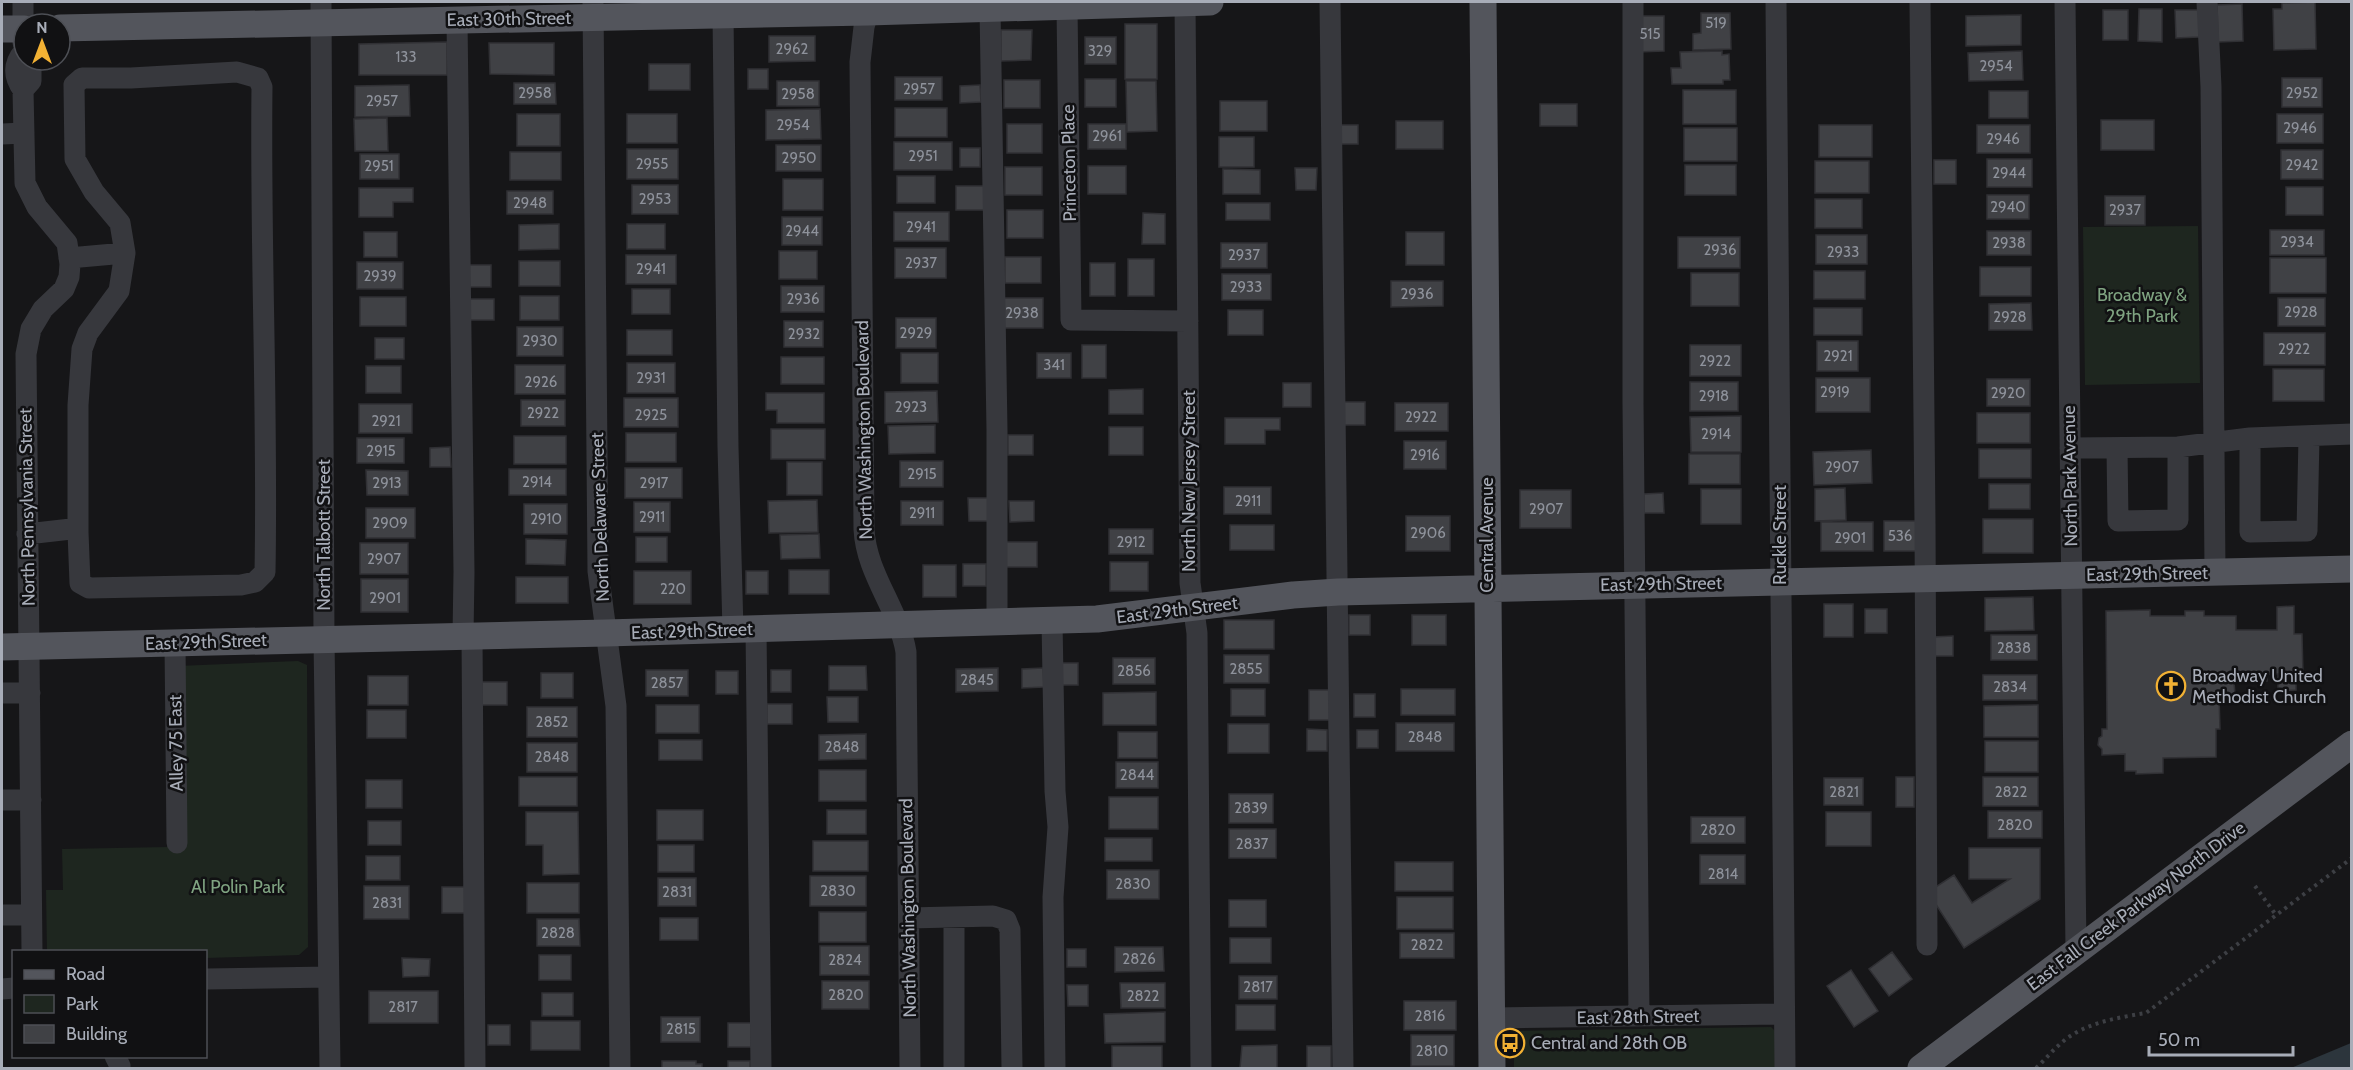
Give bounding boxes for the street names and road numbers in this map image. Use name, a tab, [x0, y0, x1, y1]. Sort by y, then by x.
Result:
street label: East 30th Street	[447, 7, 571, 31]
street label: Princeton Place	[1057, 104, 1081, 222]
street label: North Washington Boulevard	[851, 320, 877, 540]
street label: North New Jersey Street	[1178, 390, 1200, 572]
street label: North Park Avenue	[2058, 405, 2082, 547]
street label: North Pennsylvania Street	[14, 408, 40, 606]
street label: North Delaware Street	[586, 432, 614, 602]
street label: North Talbott Street	[313, 459, 335, 611]
street label: Central Avenue	[1476, 477, 1498, 593]
street label: Ruckle Street	[1769, 485, 1791, 585]
street label: East 29th Street	[2086, 562, 2208, 586]
street label: East 29th Street	[1600, 572, 1722, 596]
street label: East 29th Street	[1115, 592, 1239, 628]
street label: East 29th Street	[631, 618, 753, 644]
street label: East 29th Street	[145, 629, 267, 655]
street label: Alley 75 East	[164, 695, 188, 791]
street label: North Washington Boulevard	[895, 798, 921, 1018]
street label: East Fall Creek Parkway North Drive	[2022, 817, 2250, 995]
street label: East 28th Street	[1576, 1005, 1700, 1029]

